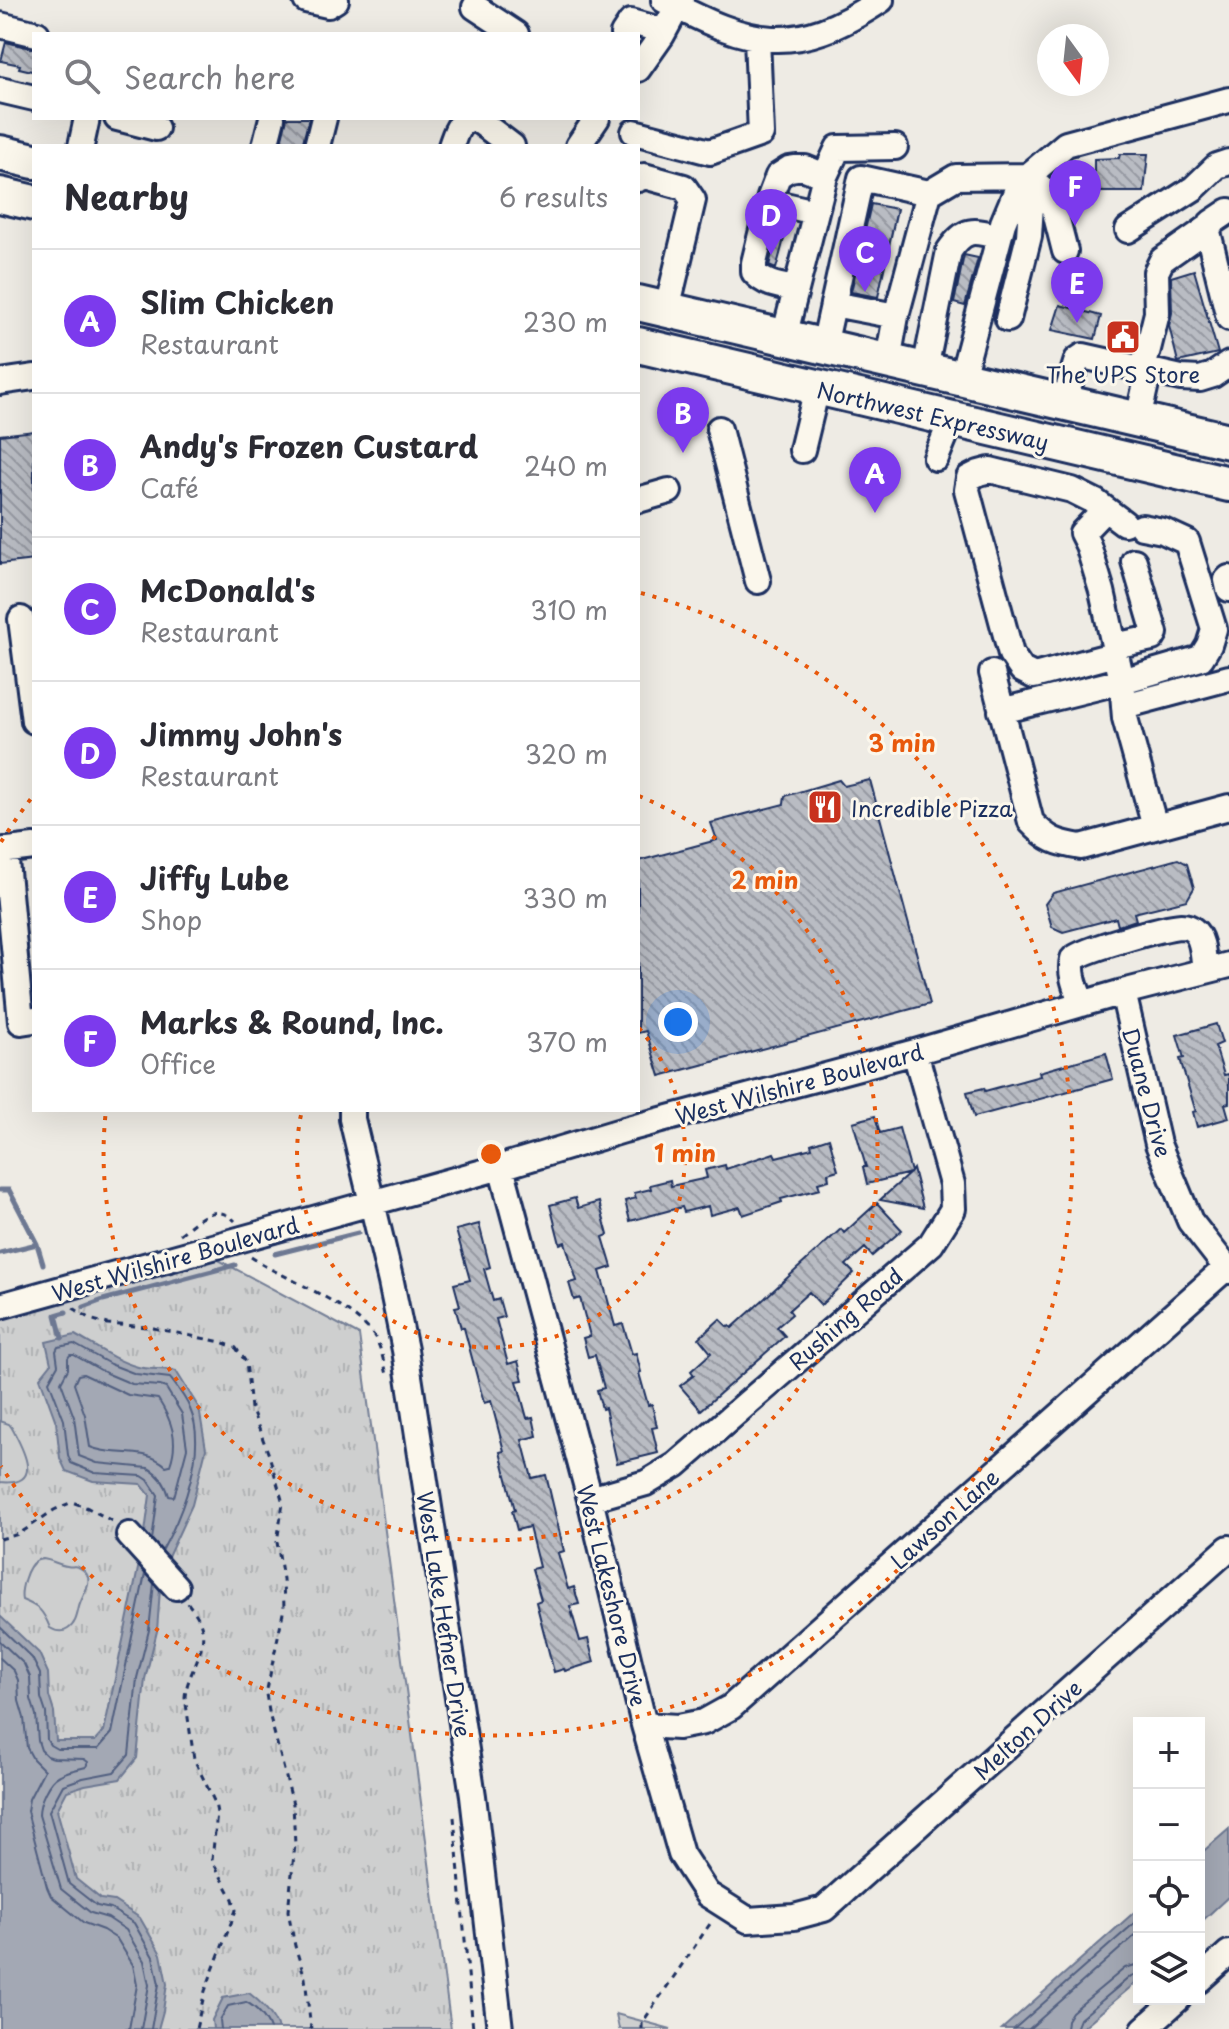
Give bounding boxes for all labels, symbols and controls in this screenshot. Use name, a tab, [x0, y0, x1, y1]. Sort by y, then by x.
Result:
north arrow	[1037, 24, 1109, 96]
search box	[32, 32, 640, 120]
icon: search	[60, 54, 104, 98]
text: Search here	[124, 54, 296, 99]
pin: F	[1049, 160, 1101, 226]
text: Nearby	[64, 170, 189, 222]
text: 6 results	[499, 177, 608, 216]
pin: D	[745, 189, 797, 255]
pin: C	[839, 226, 891, 292]
pin: E	[1051, 257, 1103, 323]
text: Slim Chicken	[140, 279, 334, 324]
text: A	[80, 302, 100, 341]
text: 230 m	[523, 302, 608, 341]
public building icon: The UPS Store	[1104, 318, 1142, 356]
text: Restaurant	[140, 324, 279, 363]
place label: The UPS Store	[1046, 357, 1200, 390]
street label: Northwest Expressway	[814, 372, 1052, 458]
pin: B	[657, 387, 709, 453]
text: Andy's Frozen Custard	[140, 423, 478, 468]
text: B	[81, 446, 99, 485]
text: 240 m	[524, 446, 608, 485]
pin: A	[849, 447, 901, 513]
text: Café	[140, 468, 199, 507]
text: McDonald's	[140, 567, 315, 612]
text: C	[80, 590, 100, 629]
text: 310 m	[530, 590, 608, 629]
text: Restaurant	[140, 612, 279, 651]
text: Jimmy John's	[140, 711, 342, 756]
text: 3 min	[868, 724, 936, 760]
text: D	[80, 734, 100, 773]
text: 320 m	[524, 734, 608, 773]
text: Restaurant	[140, 756, 279, 795]
restaurant icon: Incredible Pizza	[806, 788, 844, 826]
place label: Incredible Pizza	[851, 791, 1013, 824]
text: Jiffy Lube	[140, 855, 289, 900]
text: 2 min	[731, 861, 799, 897]
text: E	[82, 878, 98, 917]
text: 330 m	[523, 878, 608, 917]
text: Shop	[140, 900, 202, 939]
text: Marks & Round, Inc.	[140, 999, 444, 1044]
your location	[658, 1002, 698, 1042]
text: F	[82, 1022, 98, 1061]
text: 370 m	[526, 1022, 608, 1061]
street label: Duane Drive	[1115, 1023, 1181, 1161]
street label: West Wilshire Boulevard	[671, 1034, 927, 1132]
text: Office	[140, 1044, 216, 1083]
text: 1 min	[654, 1134, 716, 1170]
centre of rings	[477, 1140, 505, 1168]
street label: West Wilshire Boulevard	[48, 1207, 302, 1309]
street label: Rushing Road	[781, 1259, 909, 1377]
street label: Lawson Lane	[882, 1460, 1006, 1576]
street label: West Lakeshore Drive	[569, 1481, 657, 1709]
street label: West Lake Hefner Drive	[409, 1489, 481, 1739]
street label: Melton Drive	[965, 1671, 1089, 1787]
map controls	[1133, 1717, 1205, 2005]
button: +	[1133, 1717, 1205, 1789]
button: −	[1133, 1789, 1205, 1861]
button: locate	[1133, 1861, 1205, 1933]
button: layers	[1133, 1933, 1205, 2005]

